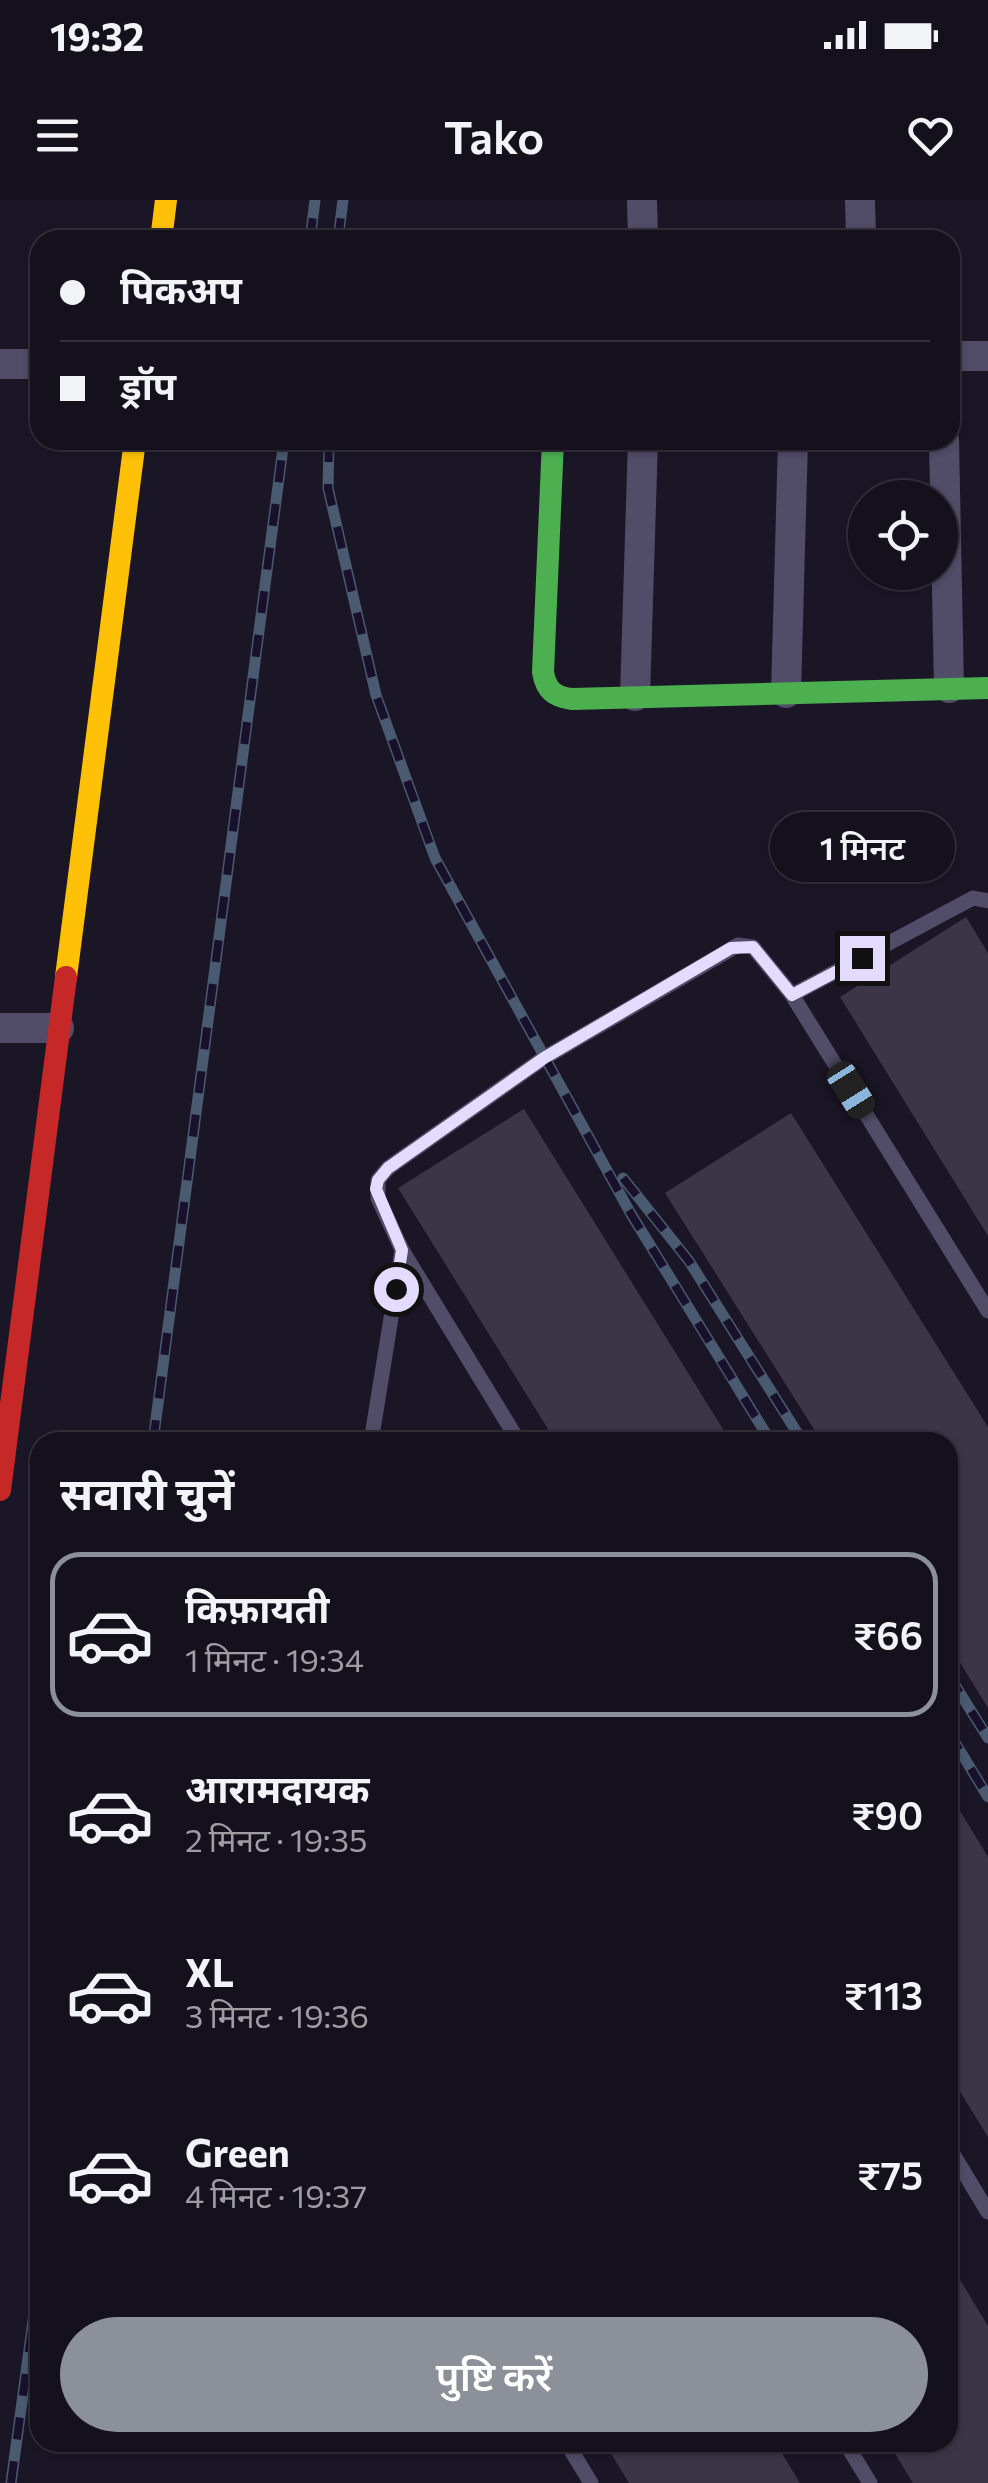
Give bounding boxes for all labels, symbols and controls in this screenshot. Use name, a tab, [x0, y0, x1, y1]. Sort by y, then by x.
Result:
text: 19:32	[50, 12, 144, 59]
icon: menu	[30, 108, 85, 163]
text: Tako	[444, 108, 544, 163]
icon: heart	[903, 108, 958, 163]
text: पिकअप	[120, 265, 242, 312]
text: ड्रॉप	[120, 361, 176, 408]
map controls	[848, 480, 958, 590]
button: locate	[848, 480, 958, 590]
callout: 1 मिनट	[770, 813, 954, 883]
text: 1 मिनट	[820, 827, 905, 867]
route end	[840, 936, 885, 981]
car	[822, 1057, 880, 1123]
route start	[374, 1267, 419, 1312]
text: सवारी चुनें	[60, 1464, 234, 1519]
text: किफ़ायती	[185, 1584, 329, 1631]
icon: car	[65, 1590, 155, 1680]
text: ₹66	[853, 1611, 923, 1658]
text: 1 मिनट · 19:34	[185, 1639, 364, 1679]
text: आरामदायक	[185, 1764, 369, 1811]
icon: car	[65, 1770, 155, 1860]
text: ₹90	[851, 1791, 923, 1838]
text: 2 मिनट · 19:35	[185, 1819, 367, 1859]
text: XL	[185, 1948, 234, 1995]
icon: car	[65, 1950, 155, 2040]
text: ₹113	[844, 1971, 923, 2018]
text: 3 मिनट · 19:36	[185, 1995, 369, 2035]
text: Green	[185, 2128, 290, 2175]
icon: car	[65, 2130, 155, 2220]
text: ₹75	[857, 2151, 923, 2198]
text: 4 मिनट · 19:37	[185, 2175, 367, 2215]
button: पुष्टि करें	[60, 2317, 928, 2432]

